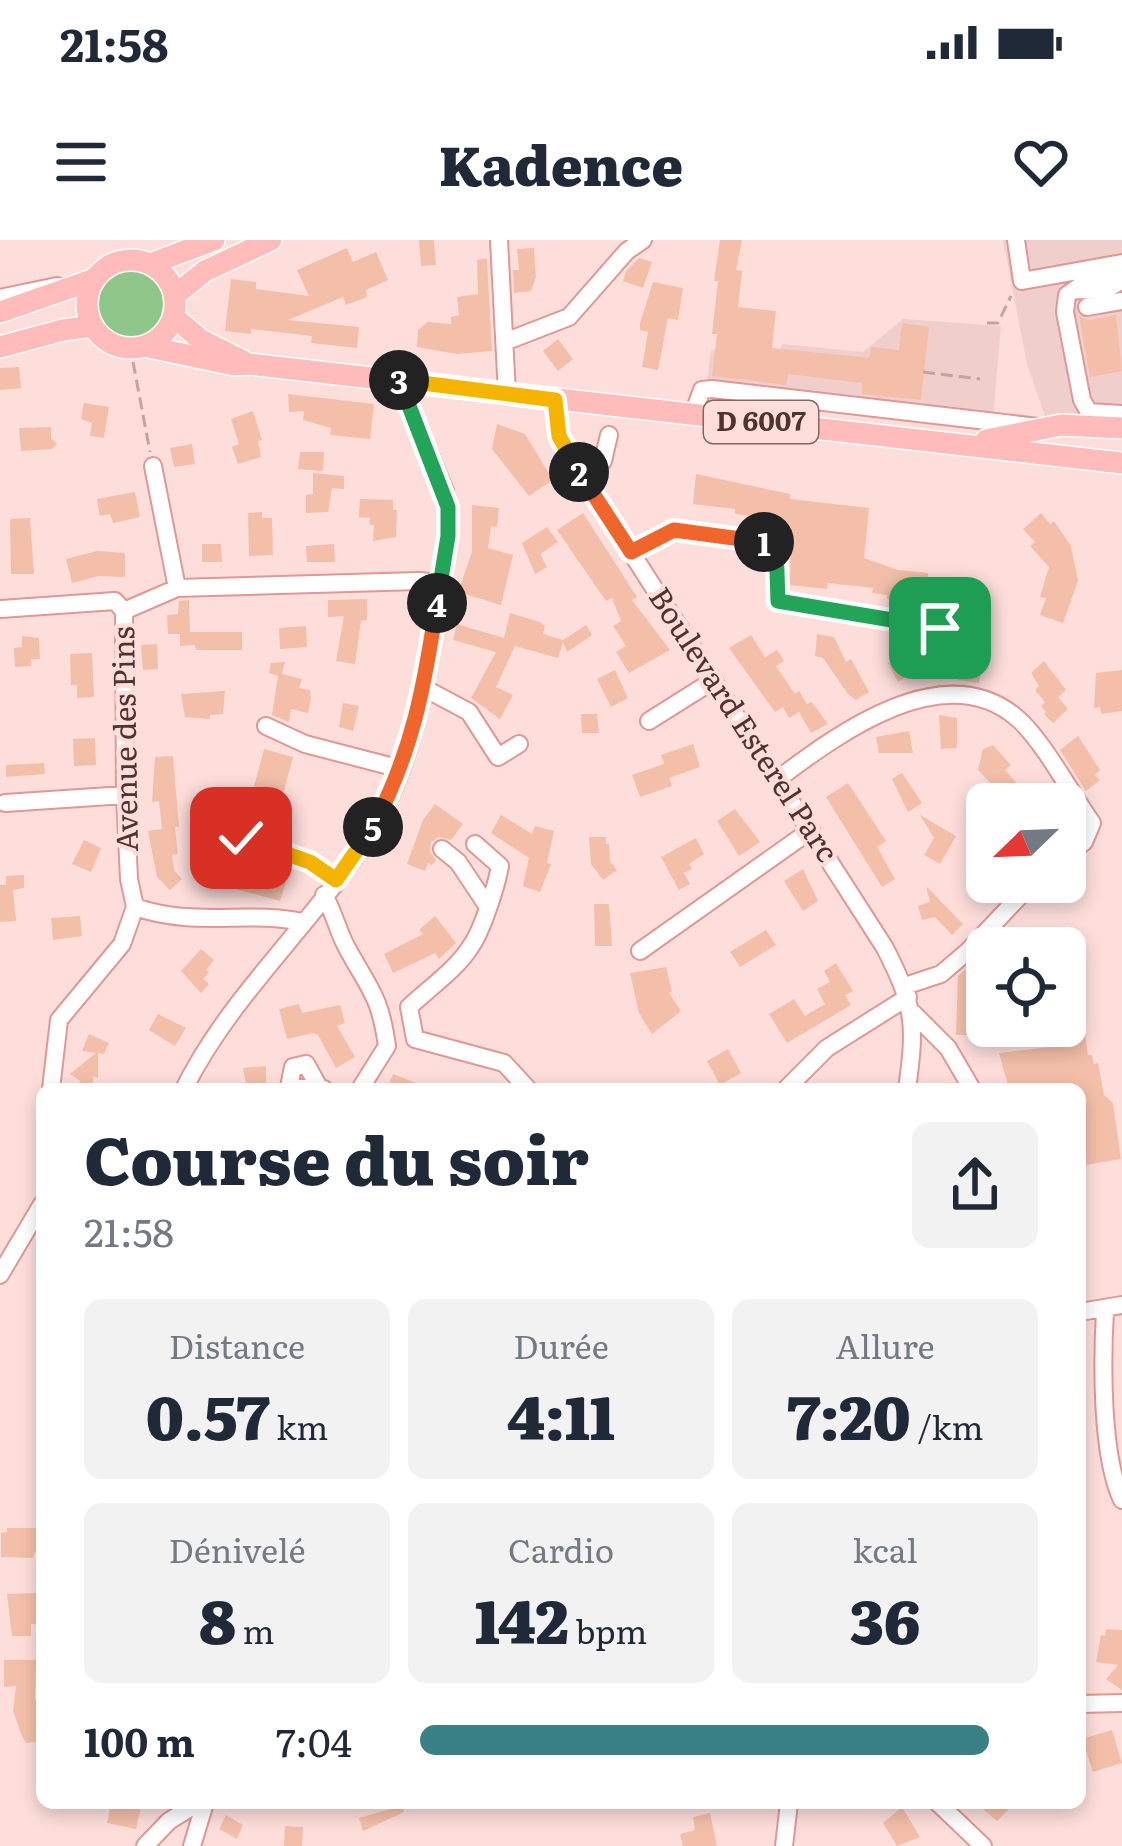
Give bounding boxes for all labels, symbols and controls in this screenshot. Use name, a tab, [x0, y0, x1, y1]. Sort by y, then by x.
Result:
text: 21:58	[60, 9, 169, 76]
text: Kadence	[439, 122, 683, 203]
icon: menu	[48, 129, 114, 195]
icon: heart	[1008, 129, 1074, 195]
pin: 3	[369, 350, 429, 410]
text: 3	[390, 355, 408, 404]
road number: D 6007	[704, 401, 818, 443]
pin: 2	[549, 442, 609, 502]
text: 2	[570, 447, 588, 496]
pin: 1	[734, 512, 794, 572]
text: 1	[757, 517, 771, 566]
pin: 4	[407, 573, 467, 633]
street label: Boulevard Esterel Parc	[640, 577, 851, 870]
pin	[889, 577, 991, 679]
text: 4	[427, 578, 447, 627]
icon: arrive	[907, 595, 973, 661]
street label: Avenue des Pins	[99, 626, 147, 852]
north arrow	[966, 783, 1086, 903]
map controls	[966, 783, 1086, 1047]
pin	[190, 787, 292, 889]
pin: 5	[343, 797, 403, 857]
text: 5	[364, 802, 382, 851]
icon: check	[208, 805, 274, 871]
button: locate	[966, 927, 1086, 1047]
text: Course du soir	[84, 1107, 589, 1205]
button: share	[912, 1122, 1038, 1248]
text: 21:58	[84, 1201, 174, 1259]
text: Distance	[169, 1320, 305, 1369]
text: Durée	[513, 1320, 609, 1369]
text: Allure	[835, 1320, 935, 1369]
text: 0.57	[146, 1369, 270, 1458]
text: 4:11	[507, 1369, 615, 1458]
text: 7:20	[787, 1369, 911, 1458]
text: km	[270, 1401, 328, 1450]
text: /km	[911, 1401, 983, 1450]
text: Dénivelé	[168, 1524, 306, 1573]
text: Cardio	[508, 1524, 614, 1573]
text: kcal	[852, 1524, 918, 1573]
text: 8	[199, 1573, 236, 1662]
text: 142	[475, 1573, 569, 1662]
text: 36	[850, 1573, 920, 1662]
text: m	[236, 1605, 275, 1654]
text: bpm	[569, 1605, 647, 1654]
text: 100 m	[84, 1711, 195, 1769]
text: 7:04	[276, 1711, 352, 1769]

